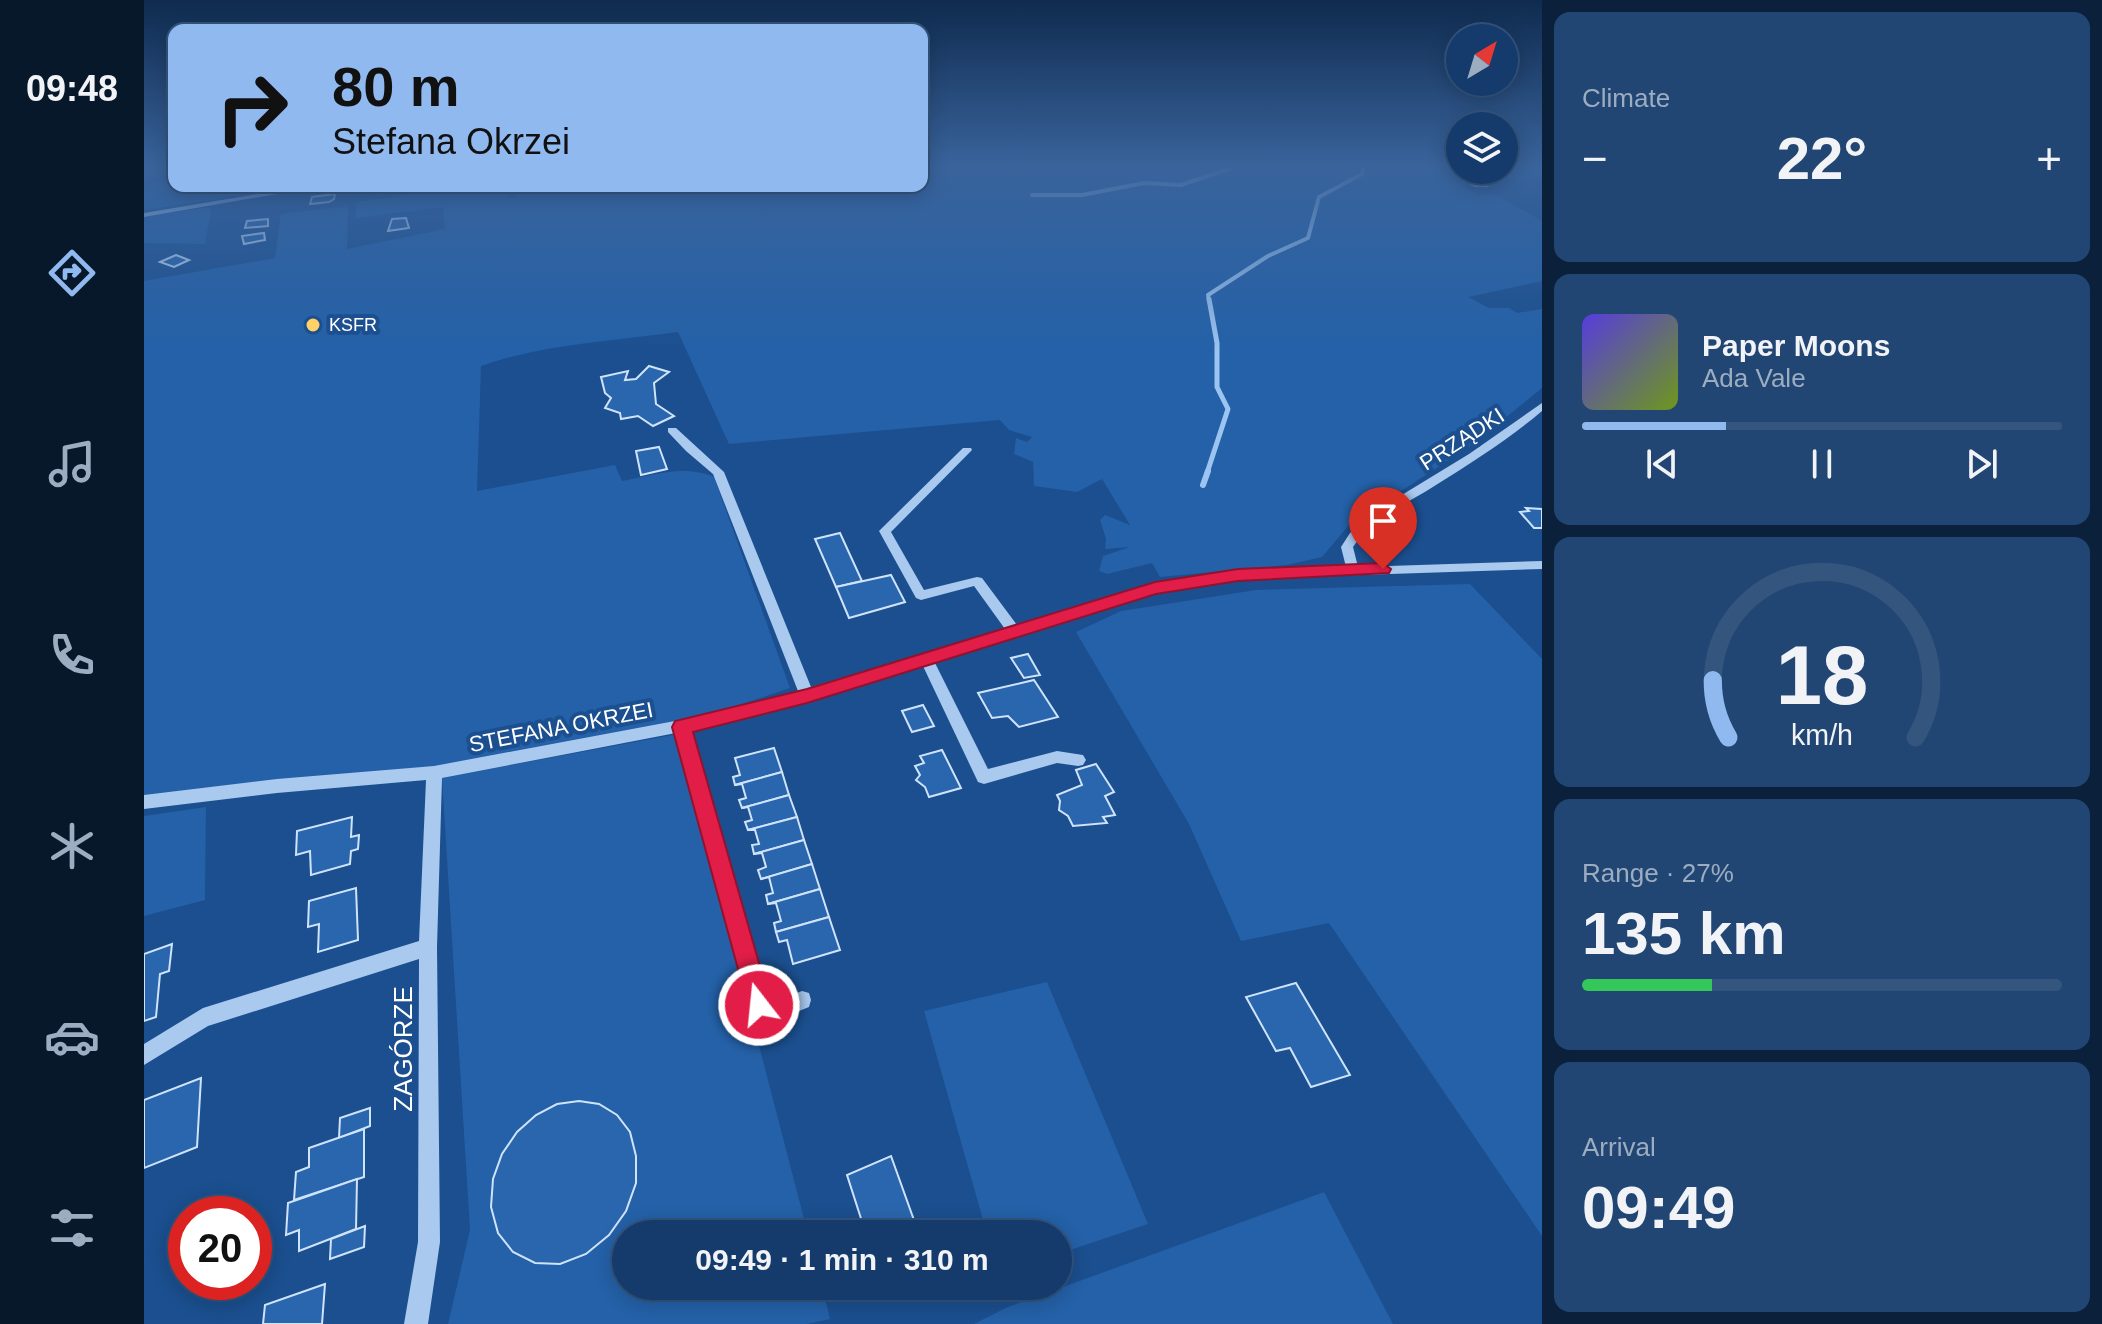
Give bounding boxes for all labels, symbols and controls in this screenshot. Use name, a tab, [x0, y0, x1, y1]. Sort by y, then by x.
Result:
north arrow	[1446, 24, 1518, 96]
map controls	[1446, 24, 1518, 184]
text: 80 m	[332, 55, 460, 118]
icon: right	[200, 56, 304, 160]
text: 09:48	[26, 68, 118, 109]
text: Climate	[1582, 83, 1670, 113]
button: layers	[1446, 112, 1518, 184]
text: Stefana Okrzei	[332, 121, 570, 162]
text: 22°	[1777, 125, 1867, 192]
text: −	[1582, 134, 1608, 183]
text: +	[2036, 134, 2062, 183]
icon: directions	[44, 245, 100, 301]
place label: KSFR	[329, 315, 377, 335]
marker: KSFR	[304, 316, 322, 334]
text: Paper Moons	[1702, 329, 1890, 362]
text: Ada Vale	[1702, 363, 1806, 393]
street label: PRZĄDKI	[1415, 403, 1509, 475]
icon: music	[44, 436, 100, 492]
icon: previous	[1640, 442, 1684, 486]
icon: pause	[1800, 442, 1844, 486]
icon: next	[1960, 442, 2004, 486]
pin	[1349, 487, 1417, 569]
icon: arrive	[1361, 499, 1405, 543]
icon: phone	[44, 627, 100, 683]
text: 18	[1776, 629, 1868, 722]
street label: STEFANA OKRZEI	[467, 697, 655, 757]
text: km/h	[1791, 719, 1853, 751]
icon: climate	[44, 818, 100, 874]
text: Range · 27%	[1582, 858, 1734, 888]
text: 135 km	[1582, 900, 1786, 967]
position arrow	[717, 963, 801, 1047]
street label: ZAGÓRZE	[388, 986, 418, 1112]
icon: car	[44, 1009, 100, 1065]
text: Arrival	[1582, 1132, 1656, 1162]
text: 09:49	[1582, 1174, 1735, 1241]
speed limit sign: 20	[168, 1196, 272, 1300]
icon: filters	[44, 1200, 100, 1256]
text: 09:49 · 1 min · 310 m	[695, 1243, 989, 1276]

